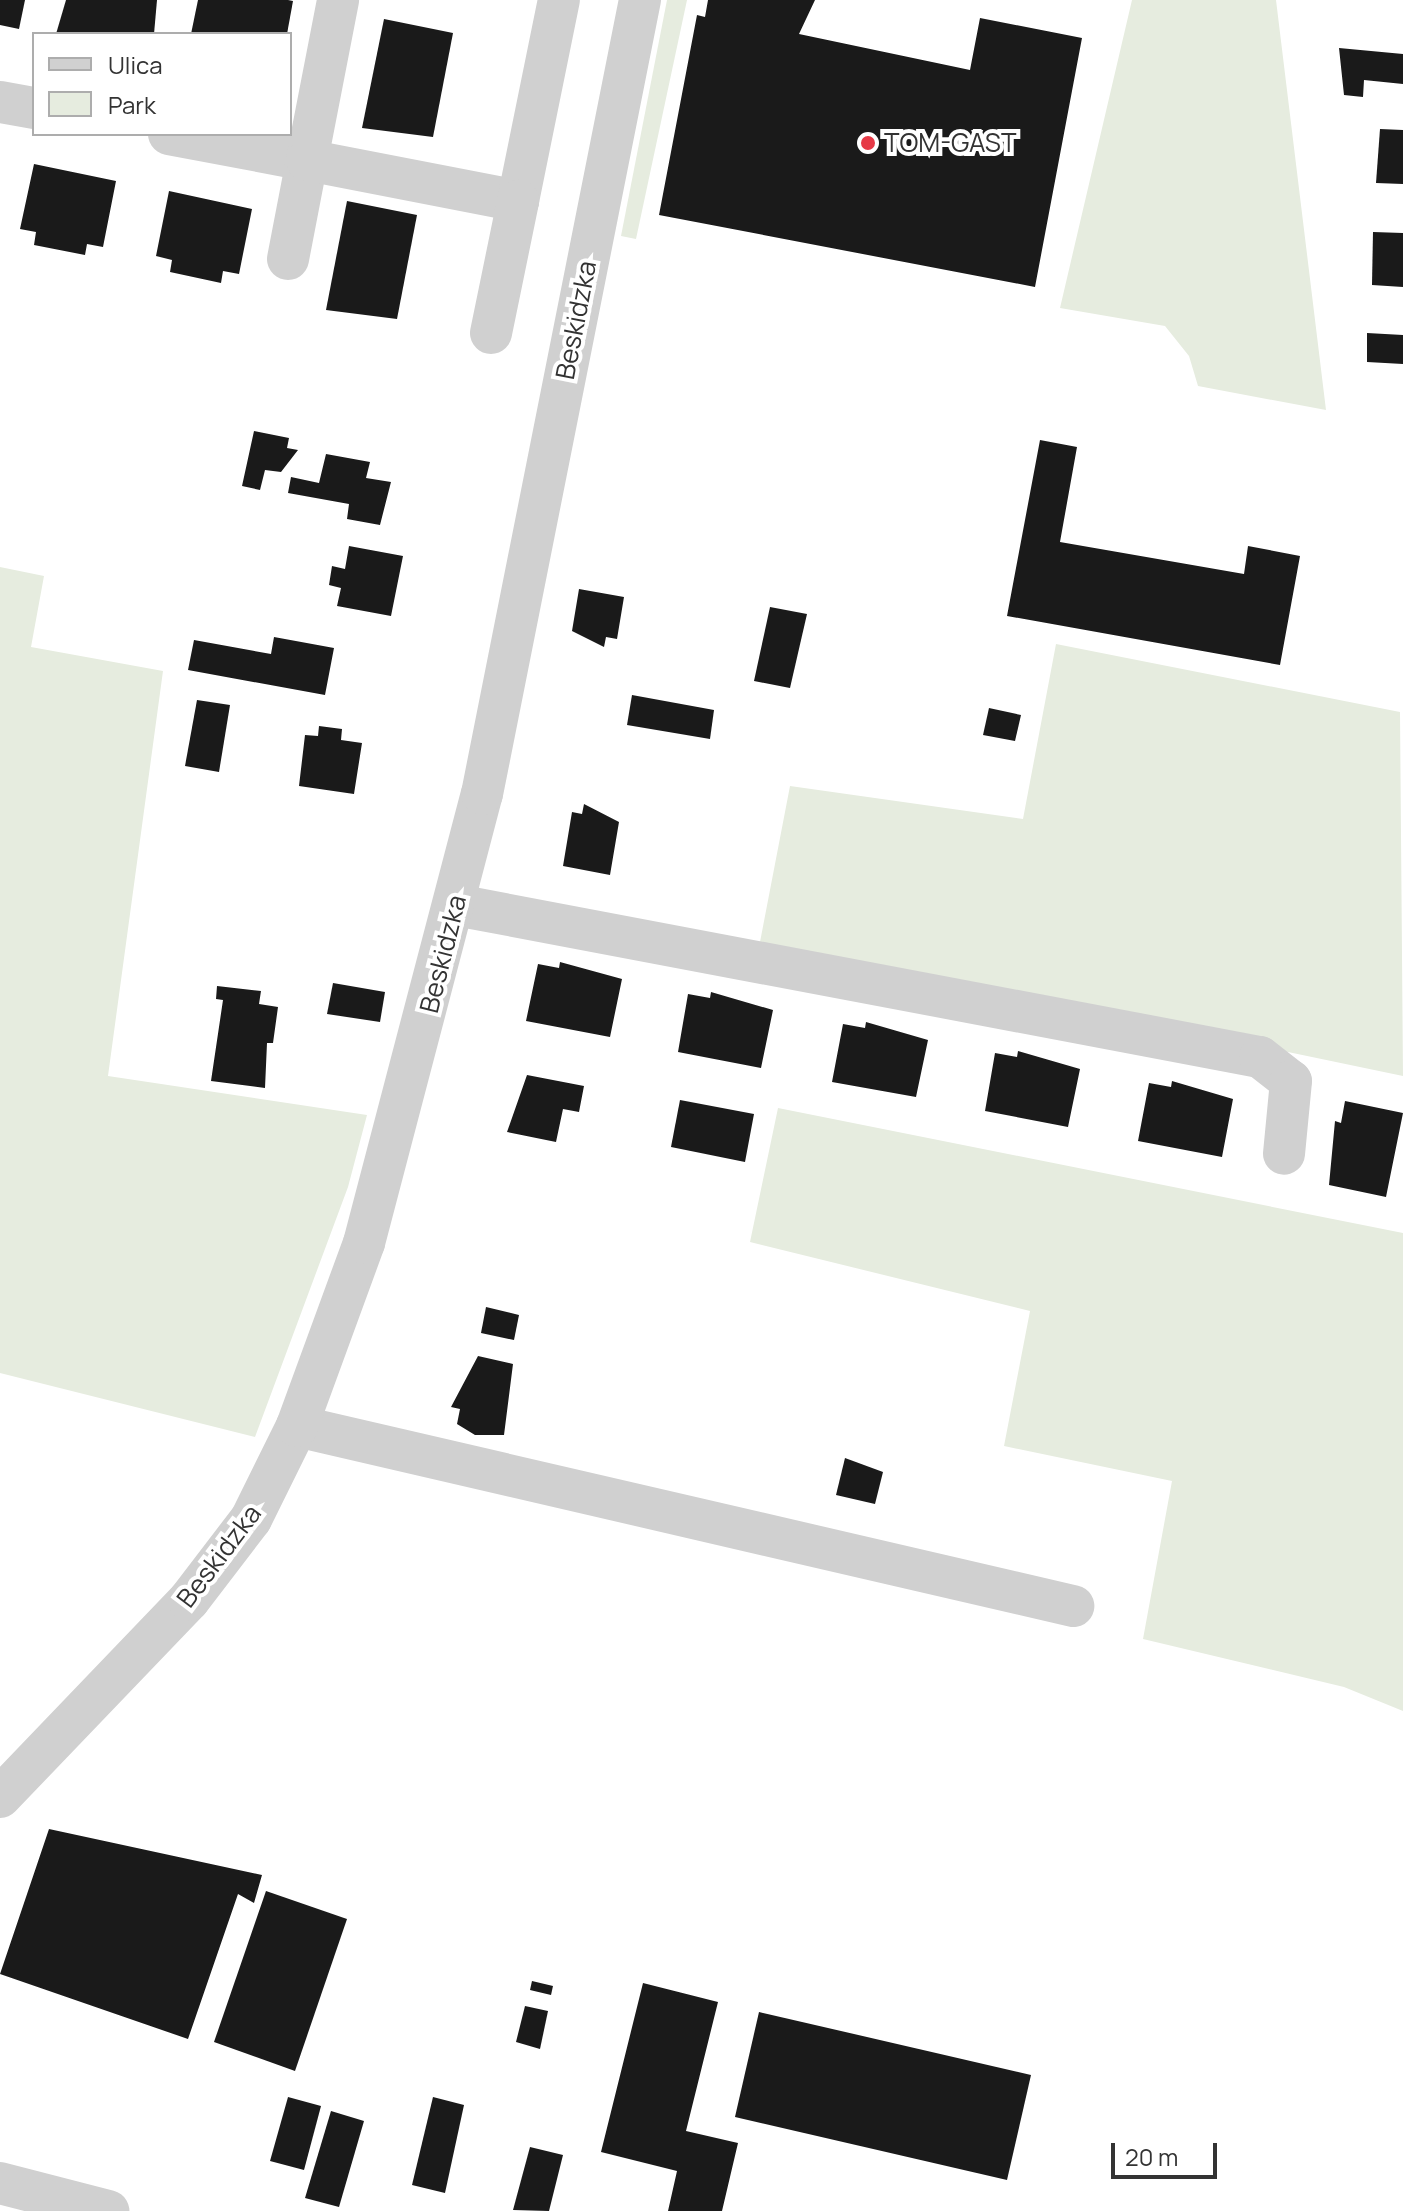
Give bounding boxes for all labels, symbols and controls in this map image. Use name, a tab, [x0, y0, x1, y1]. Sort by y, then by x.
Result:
legend	[32, 32, 292, 136]
text: Ulica	[108, 48, 163, 81]
text: Park	[108, 88, 156, 121]
place label: TOM-GAST	[884, 127, 1016, 159]
marker: TOM-GAST	[859, 134, 877, 152]
street label: Beskidzka	[549, 258, 603, 382]
street label: Beskidzka	[413, 892, 473, 1016]
street label: Beskidzka	[170, 1499, 268, 1613]
scale bar	[1115, 2127, 1221, 2177]
text: 20 m	[1125, 2140, 1178, 2173]

